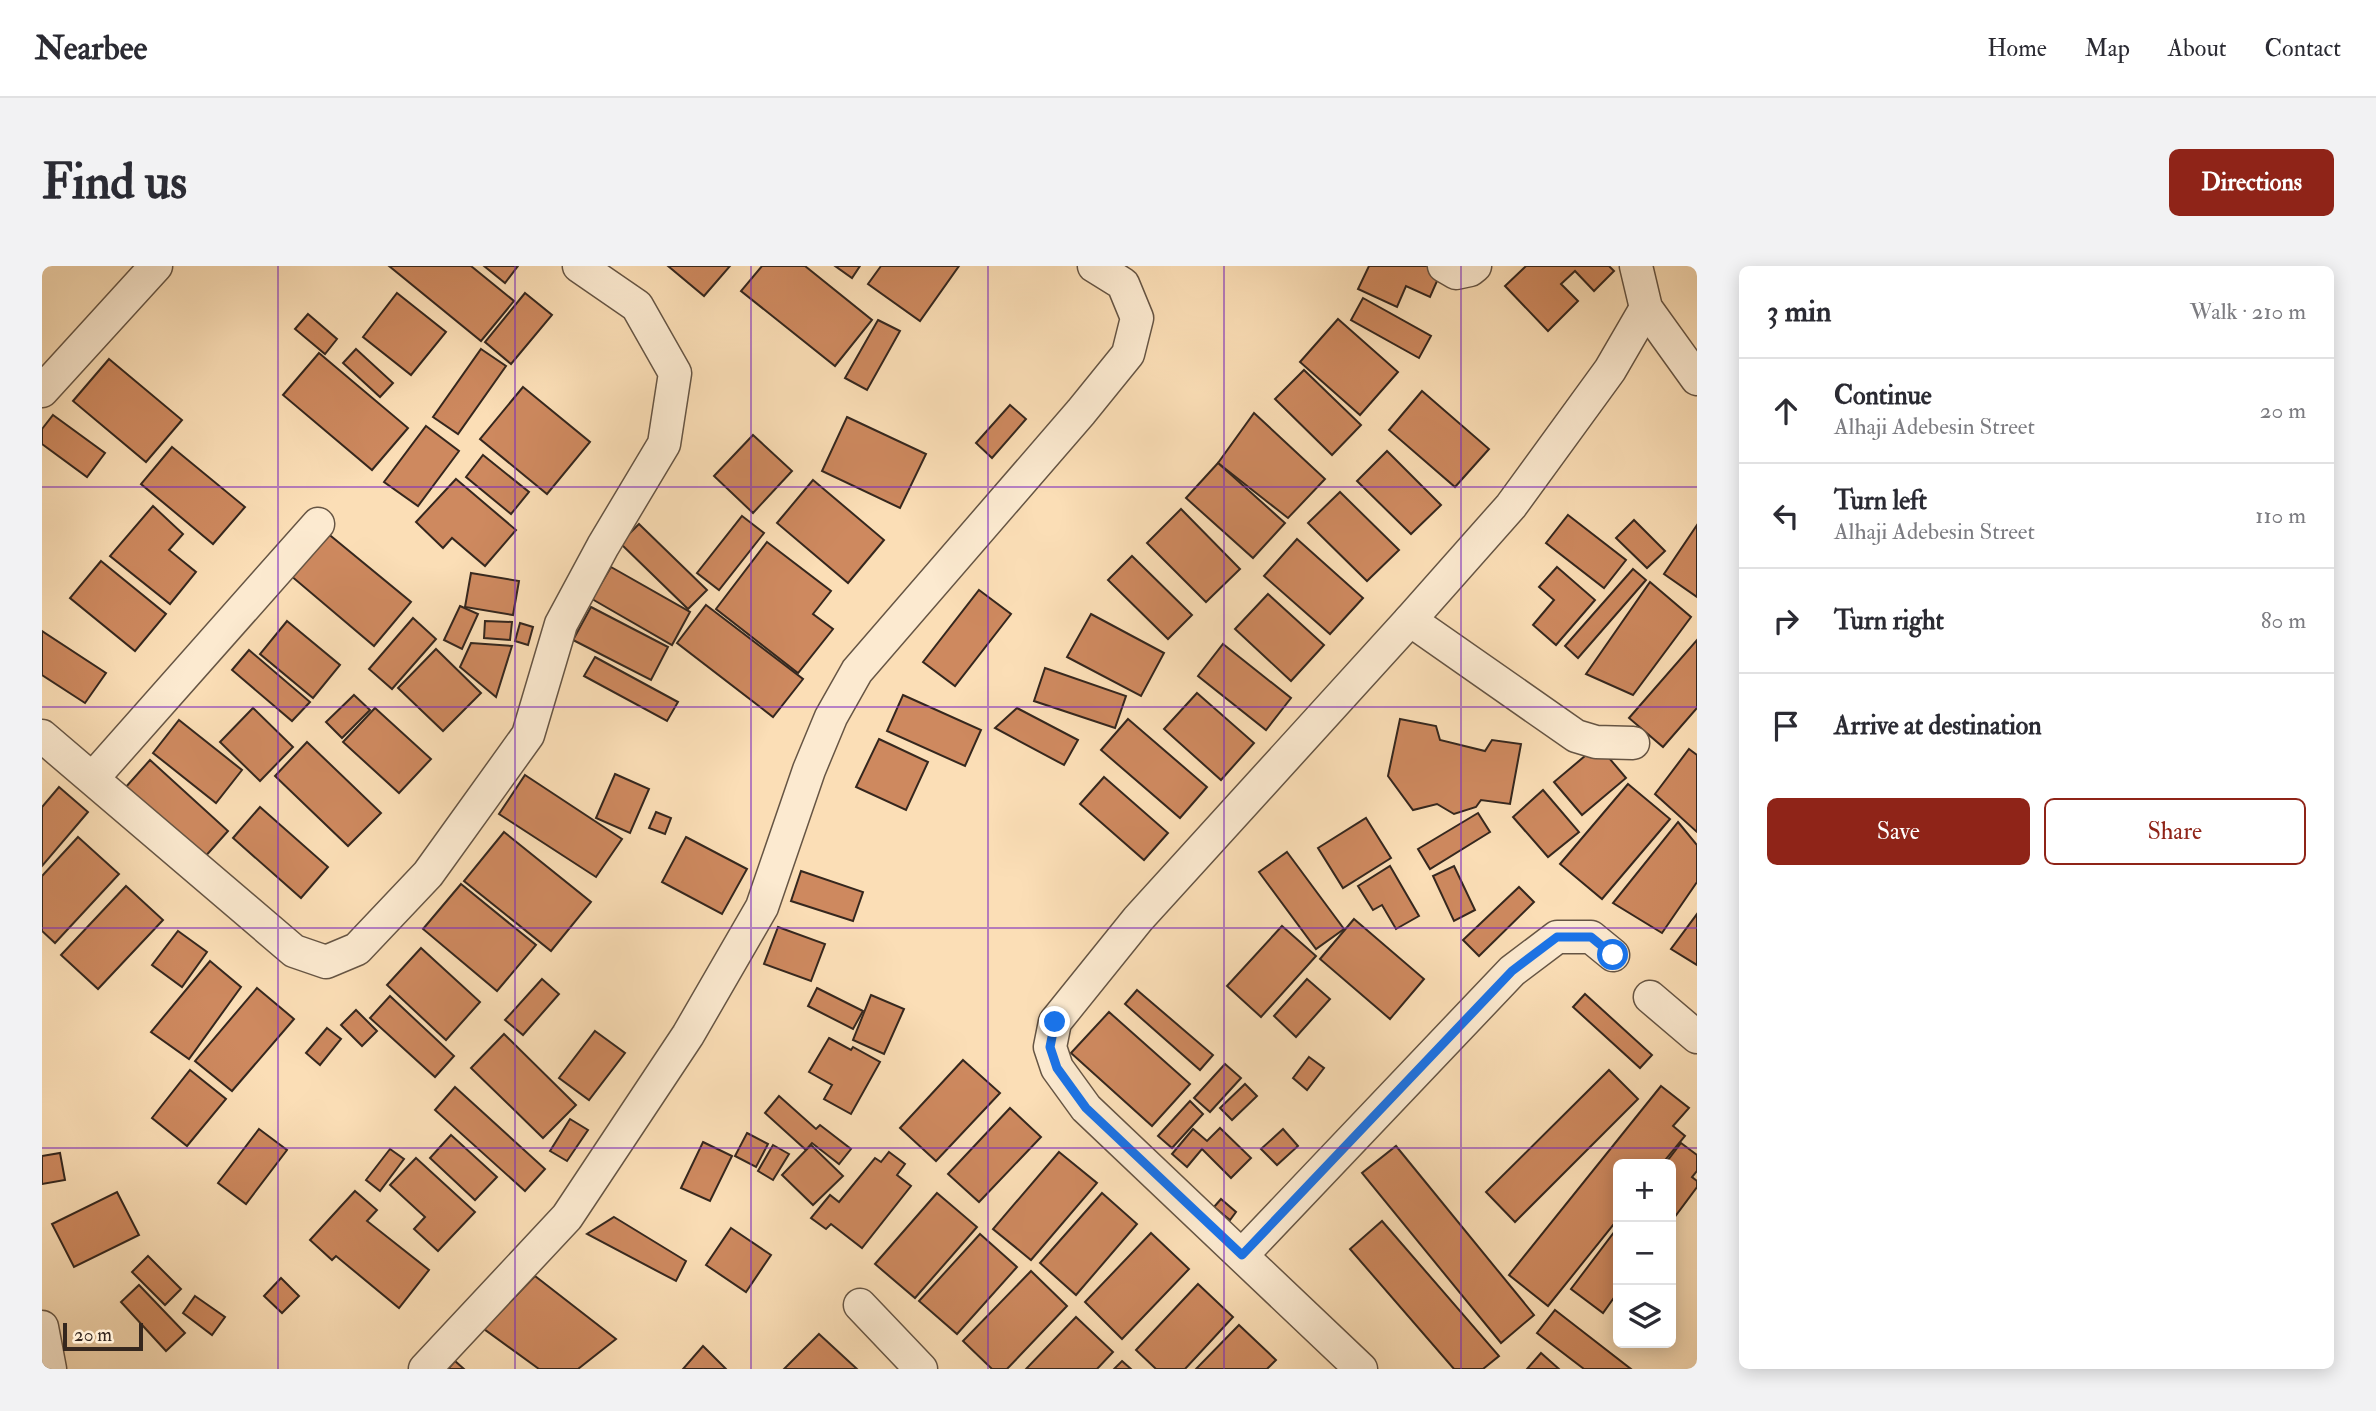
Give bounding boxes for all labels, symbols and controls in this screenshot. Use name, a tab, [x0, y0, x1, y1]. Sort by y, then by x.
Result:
text: Nearbee	[35, 28, 147, 69]
text: Home	[1987, 33, 2047, 64]
text: Map	[2085, 33, 2130, 64]
text: About	[2168, 33, 2227, 64]
text: Contact	[2265, 33, 2341, 64]
button: Directions	[2169, 149, 2334, 216]
text: Find us	[42, 152, 187, 213]
text: 3 min	[1767, 293, 1832, 330]
text: Walk · 210 m	[2190, 297, 2306, 326]
text: Continue	[1834, 380, 1932, 412]
icon: ahead	[1767, 392, 1805, 430]
text: 20 m	[2260, 396, 2306, 425]
text: Alhaji Adebesin Street	[1834, 412, 2035, 441]
text: Turn left	[1834, 485, 1927, 517]
icon: left	[1767, 497, 1805, 535]
text: 110 m	[2255, 501, 2306, 530]
text: Alhaji Adebesin Street	[1834, 517, 2035, 546]
icon: right	[1767, 602, 1805, 640]
text: Turn right	[1834, 605, 1944, 637]
text: 80 m	[2261, 606, 2306, 635]
icon: arrive	[1767, 707, 1805, 745]
text: Arrive at destination	[1834, 710, 2042, 742]
button: Save	[1767, 798, 2030, 865]
button: Share	[2044, 798, 2306, 865]
route start	[1597, 939, 1628, 970]
route end	[1039, 1006, 1070, 1037]
map controls	[1613, 1159, 1676, 1348]
button: +	[1613, 1159, 1676, 1222]
button: −	[1613, 1222, 1676, 1285]
button: layers	[1613, 1285, 1676, 1348]
scale bar	[63, 1320, 144, 1352]
text: 20 m	[74, 1323, 112, 1347]

